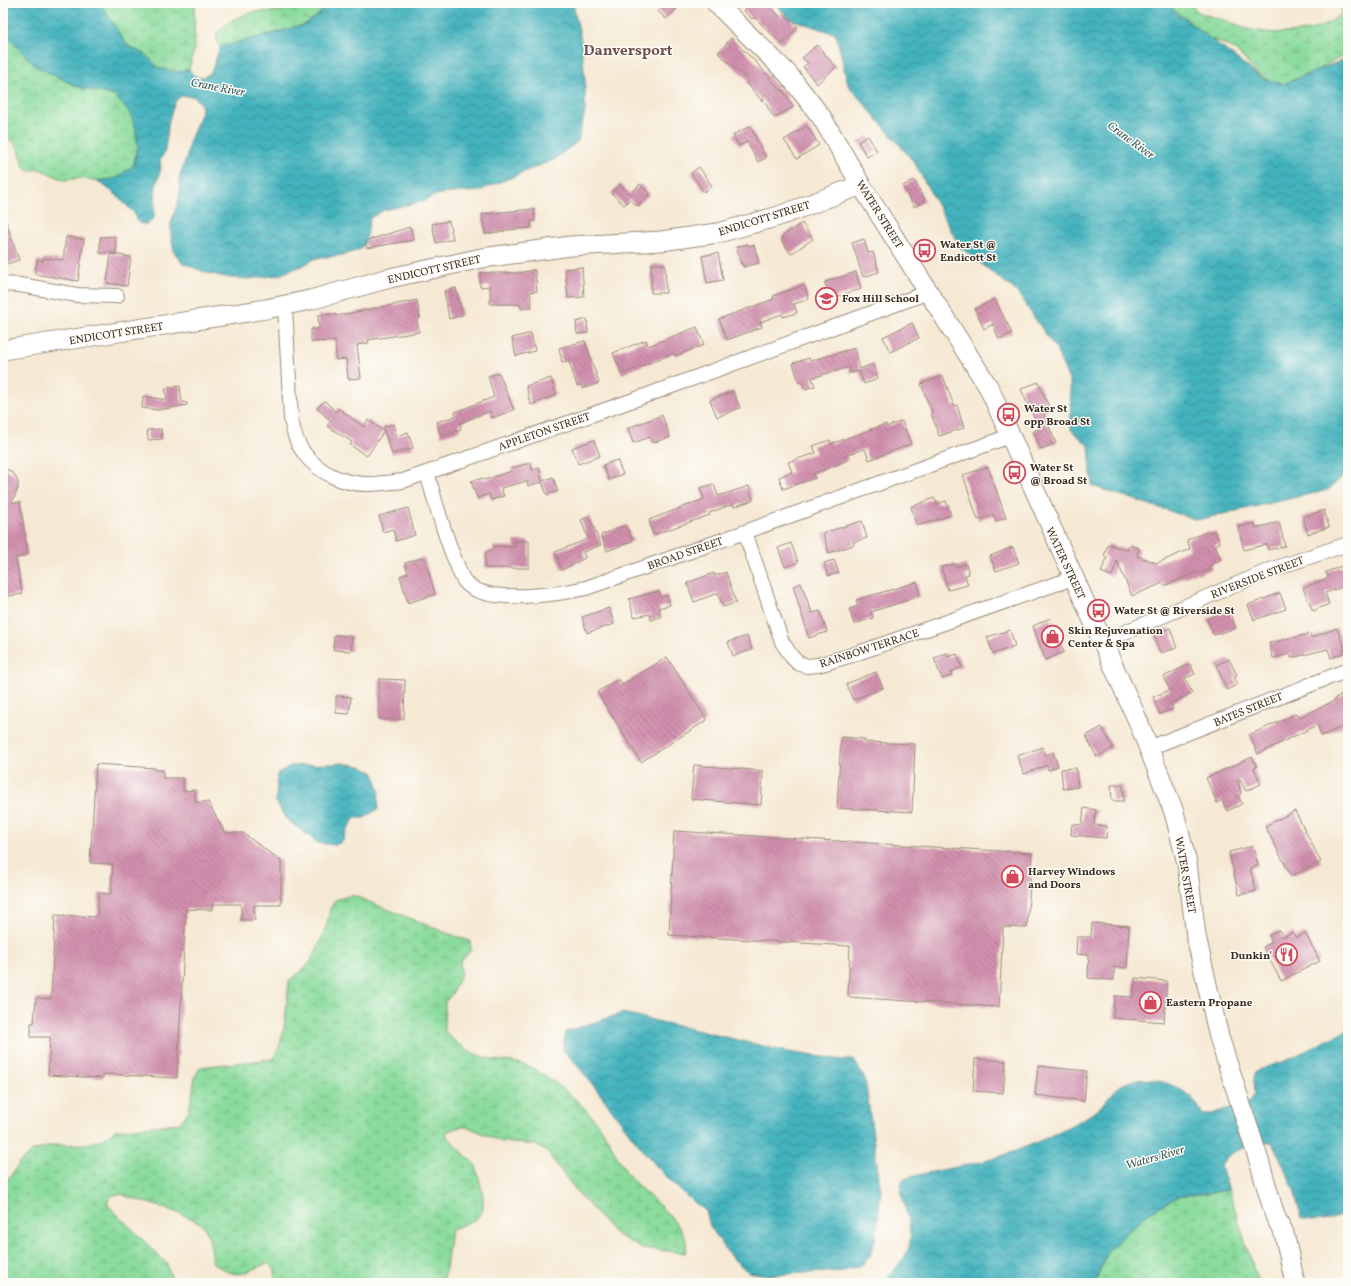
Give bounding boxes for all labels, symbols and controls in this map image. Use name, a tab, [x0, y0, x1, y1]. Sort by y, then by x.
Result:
district label: Danversport	[584, 41, 673, 62]
water label: Crane River	[189, 75, 247, 101]
water label: Crane River	[1103, 118, 1158, 164]
street label: WATER STREET	[852, 178, 906, 252]
street label: ENDICOTT STREET	[717, 198, 813, 241]
bus stop icon: Water St @ Endicott St	[911, 237, 937, 263]
place label: Water St @ Endicott St	[940, 238, 997, 266]
street label: ENDICOTT STREET	[386, 252, 483, 288]
school or university icon: Fox Hill School	[814, 285, 840, 311]
place label: Fox Hill School	[842, 292, 919, 307]
street label: ENDICOTT STREET	[68, 320, 165, 349]
bus stop icon: Water St opp Broad St	[995, 401, 1021, 427]
place label: Water St opp Broad St	[1024, 402, 1090, 430]
street label: APPLETON STREET	[496, 409, 593, 455]
bus stop icon: Water St @ Broad St	[1001, 460, 1027, 486]
place label: Water St @ Broad St	[1030, 461, 1087, 489]
street label: WATER STREET	[1041, 525, 1088, 603]
street label: BROAD STREET	[646, 534, 726, 574]
street label: RIVERSIDE STREET	[1209, 554, 1307, 603]
bus stop icon: Water St @ Riverside St	[1085, 597, 1111, 623]
place label: Water St @ Riverside St	[1114, 604, 1235, 619]
shop icon: Skin Rejuvenation Center & Spa	[1039, 623, 1065, 649]
place label: Skin Rejuvenation Center & Spa	[1068, 624, 1163, 652]
street label: RAINBOW TERRACE	[818, 626, 921, 673]
street label: BATES STREET	[1212, 690, 1286, 731]
street label: WATER STREET	[1170, 835, 1199, 916]
shop icon: Harvey Windows and Doors	[1000, 864, 1026, 890]
place label: Harvey Windows and Doors	[1028, 865, 1115, 893]
restaurant icon: Dunkin'	[1274, 942, 1300, 968]
place label: Dunkin'	[1230, 949, 1272, 964]
shop icon: Eastern Propane	[1137, 989, 1163, 1015]
place label: Eastern Propane	[1166, 996, 1253, 1011]
water label: Waters River	[1124, 1142, 1187, 1174]

